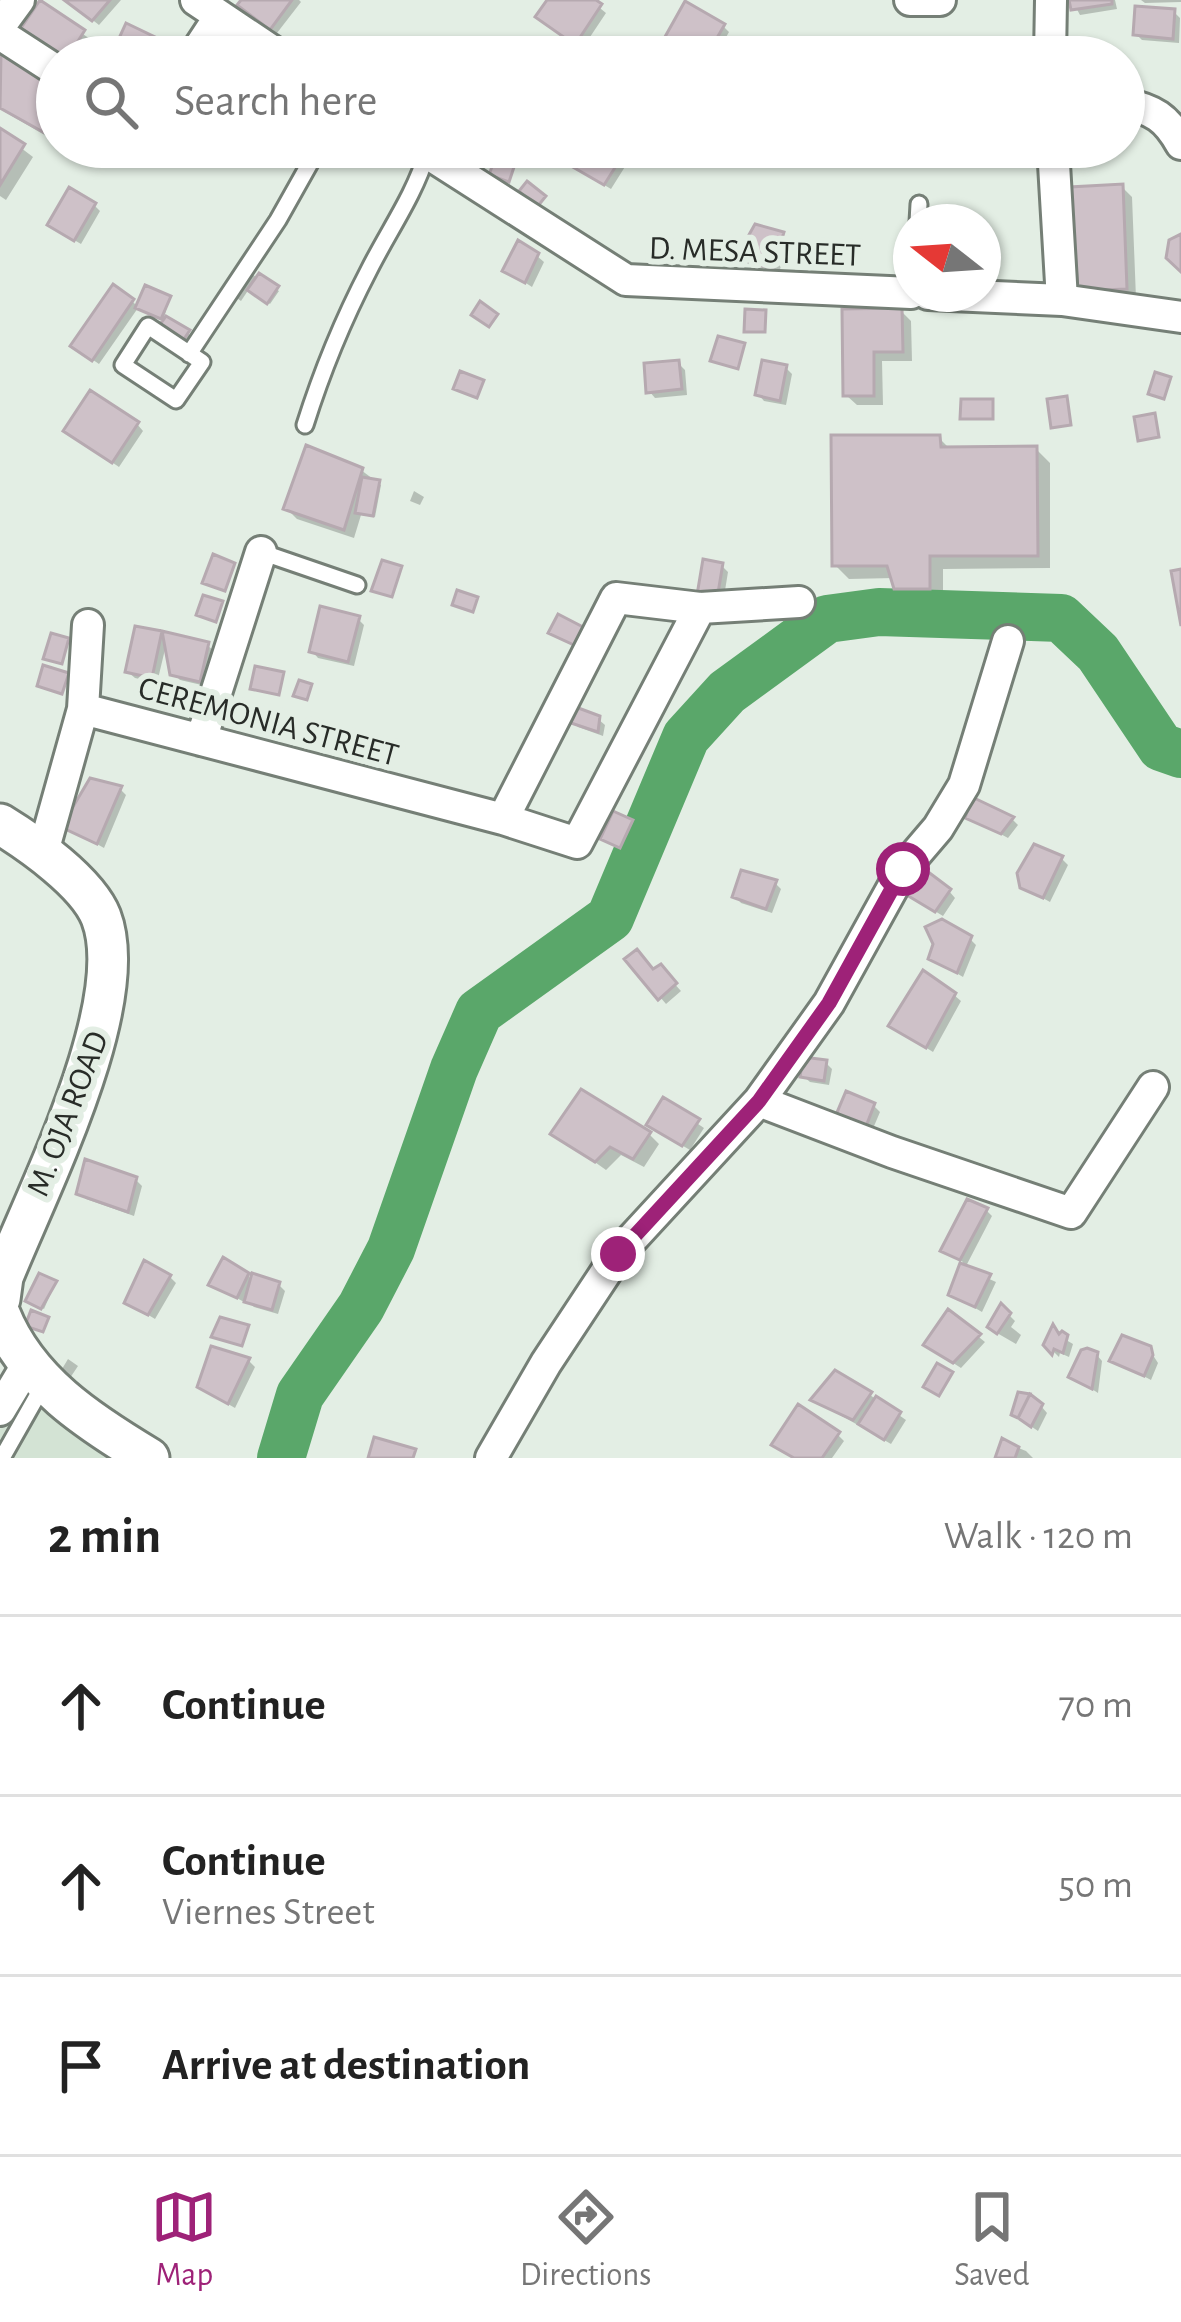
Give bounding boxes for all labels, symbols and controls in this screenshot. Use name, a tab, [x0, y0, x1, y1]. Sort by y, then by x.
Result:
search box	[36, 36, 1145, 168]
icon: search	[78, 69, 144, 135]
text: Search here	[174, 79, 377, 124]
north arrow	[893, 204, 1001, 312]
street label: D. MESA STREET	[648, 232, 862, 273]
street label: CEREMONIA STREET	[135, 672, 402, 773]
route start	[876, 842, 930, 896]
street label: M. OJA ROAD	[22, 1027, 115, 1201]
route end	[591, 1227, 645, 1281]
text: 2 min	[48, 1511, 161, 1562]
text: Walk · 120 m	[944, 1517, 1133, 1556]
icon: ahead	[48, 1673, 114, 1739]
text: Continue	[162, 1683, 326, 1728]
text: 70 m	[1059, 1686, 1133, 1725]
text: Continue	[162, 1839, 326, 1884]
icon: ahead	[48, 1853, 114, 1919]
text: 50 m	[1058, 1866, 1133, 1905]
text: Viernes Street	[162, 1893, 375, 1932]
icon: arrive	[48, 2033, 114, 2099]
text: Arrive at destination	[162, 2043, 530, 2088]
tab: Map	[151, 2184, 217, 2296]
tab: Directions	[520, 2184, 651, 2296]
tab: Saved	[954, 2184, 1030, 2296]

